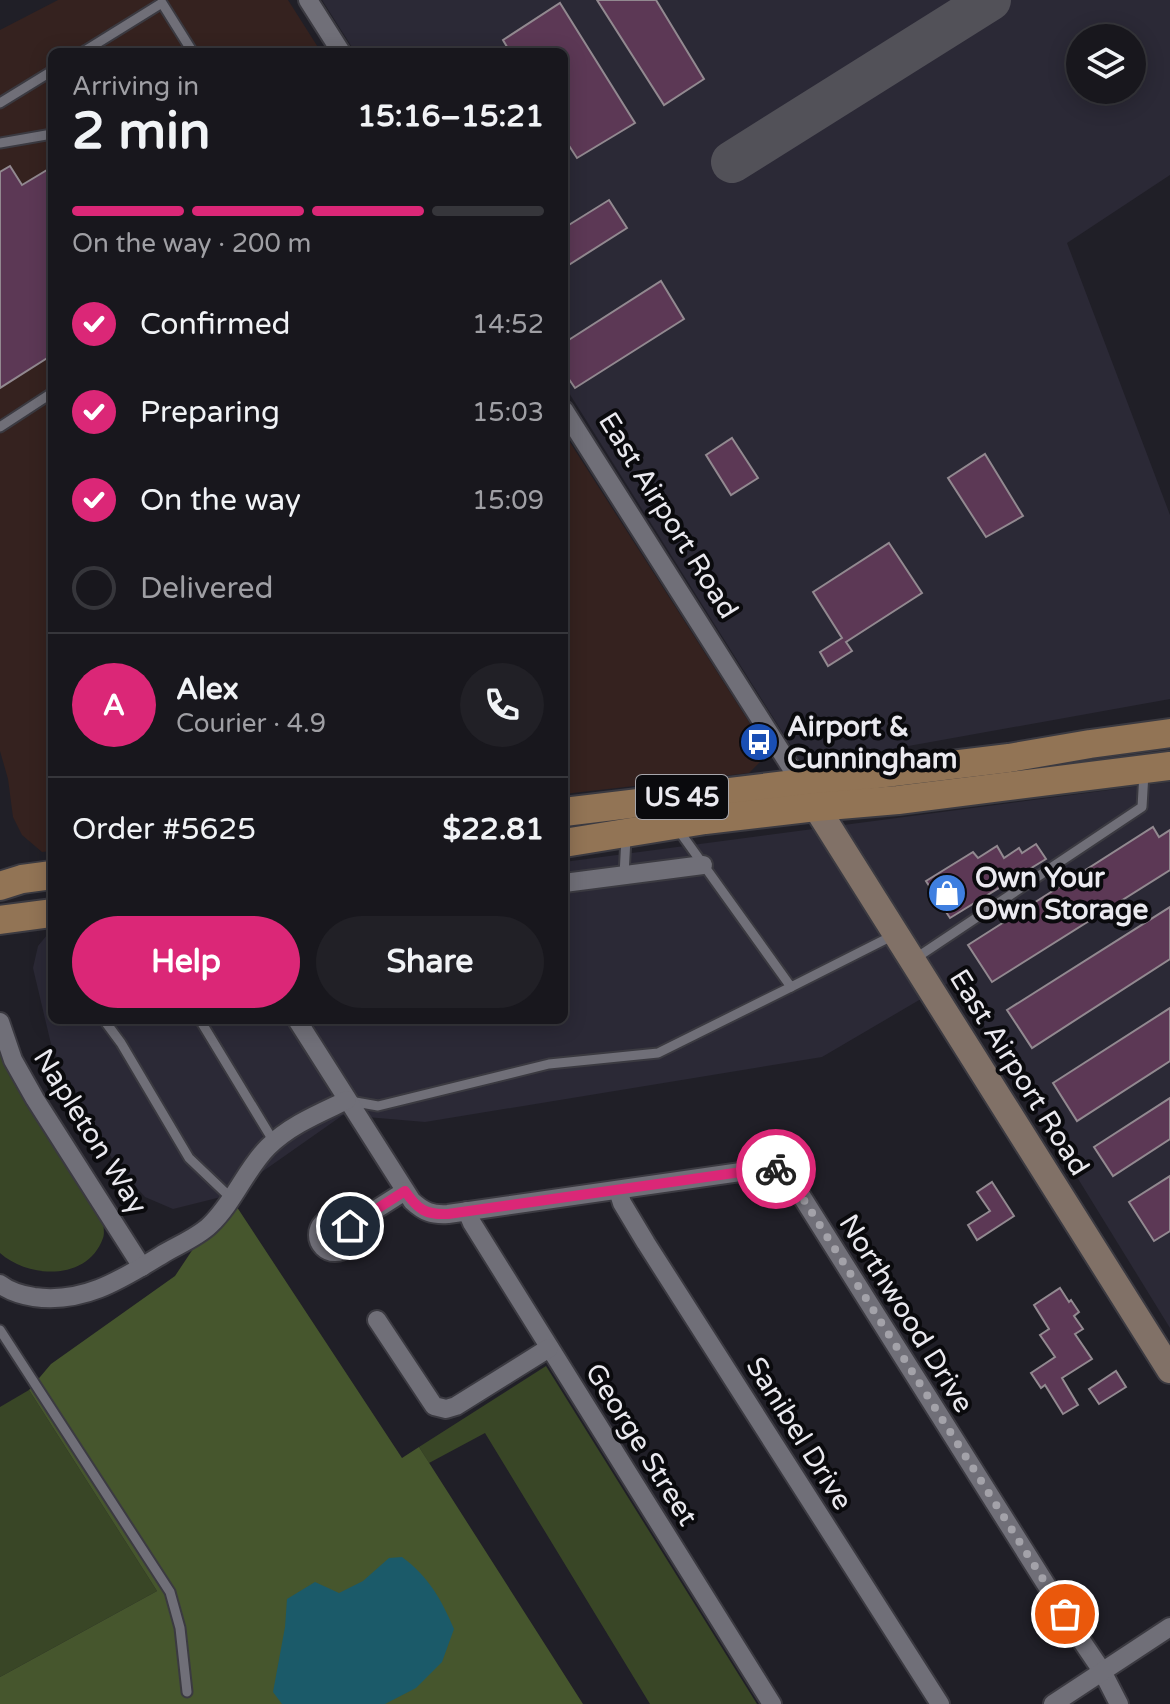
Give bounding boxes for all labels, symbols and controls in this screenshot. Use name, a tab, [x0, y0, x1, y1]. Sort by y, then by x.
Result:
map controls	[1066, 24, 1146, 104]
button: layers	[1066, 24, 1146, 104]
text: Arriving in	[72, 71, 199, 102]
text: 15:16–15:21	[357, 98, 544, 135]
text: 2 min	[72, 100, 211, 163]
text: On the way · 200 m	[72, 228, 311, 259]
icon: check	[72, 302, 116, 346]
text: Confirmed	[140, 306, 291, 343]
text: 14:52	[472, 309, 544, 340]
icon: check	[72, 390, 116, 434]
text: Preparing	[140, 394, 280, 431]
text: 15:03	[472, 397, 544, 428]
street label: East Airport Road	[591, 406, 745, 625]
icon: check	[72, 478, 116, 522]
text: On the way	[140, 482, 301, 519]
text: 15:09	[472, 485, 544, 516]
text: Delivered	[140, 570, 274, 607]
button: phone	[460, 663, 544, 747]
text: Alex	[176, 671, 239, 708]
text: A	[103, 687, 125, 724]
text: Courier · 4.9	[176, 708, 326, 739]
place label: Airport & Cunningham	[787, 710, 958, 776]
bus stop icon: Airport & Cunningham	[738, 721, 780, 763]
road number: US 45	[636, 775, 728, 819]
text: Order #5625	[72, 811, 256, 848]
text: $22.81	[443, 811, 544, 848]
place label: Own Your Own Storage	[975, 861, 1149, 927]
shop icon: Own Your Own Storage	[926, 872, 968, 914]
button: Help	[72, 916, 300, 1008]
button: Share	[316, 916, 544, 1008]
street label: East Airport Road	[942, 963, 1096, 1182]
street label: Napleton Way	[26, 1043, 154, 1220]
courier	[736, 1129, 816, 1209]
icon: bike	[754, 1147, 798, 1191]
pin	[316, 1192, 384, 1260]
icon: home	[328, 1204, 372, 1248]
street label: Northwood Drive	[832, 1208, 981, 1419]
street label: Sanibel Drive	[739, 1351, 860, 1516]
street label: George Street	[578, 1357, 705, 1532]
pin	[1031, 1580, 1099, 1648]
icon: bag	[1043, 1592, 1087, 1636]

